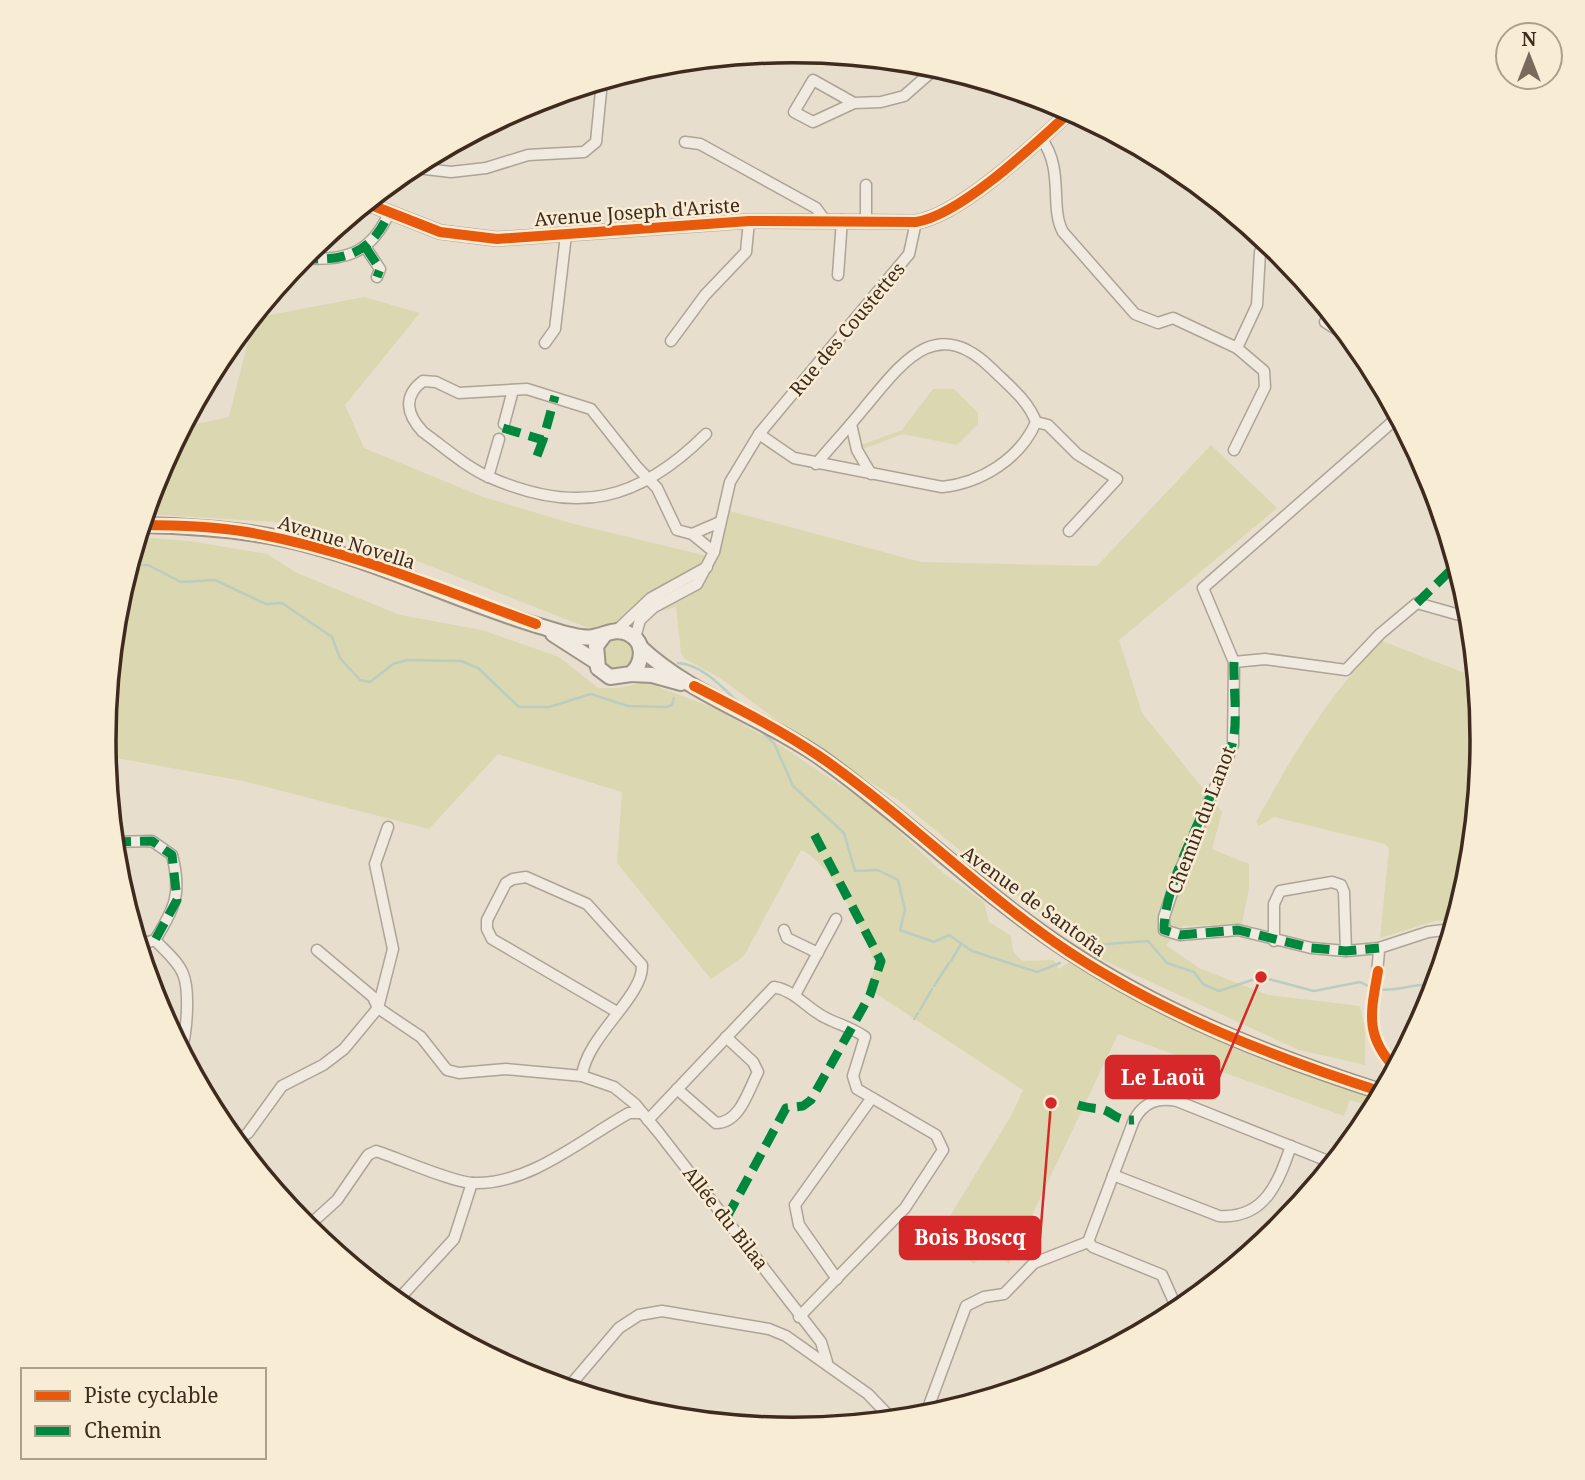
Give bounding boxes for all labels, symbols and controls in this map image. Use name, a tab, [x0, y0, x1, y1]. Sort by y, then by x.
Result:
north arrow	[1494, 21, 1564, 91]
text: N	[1522, 26, 1537, 52]
street label: Avenue Joseph d'Ariste	[533, 192, 741, 232]
street label: Rue des Coustettes	[783, 257, 911, 401]
street label: Avenue Novella	[275, 509, 419, 575]
street label: Chemin du Lanot	[1161, 742, 1241, 898]
street label: Avenue de Santoña	[956, 839, 1112, 963]
callout: Le Laoü	[1106, 1056, 1219, 1098]
text: Le Laoü	[1121, 1063, 1205, 1091]
street label: Allée du Bilaa	[677, 1161, 775, 1275]
callout: Bois Boscq	[900, 1217, 1040, 1259]
text: Bois Boscq	[914, 1223, 1026, 1251]
legend	[21, 1368, 266, 1459]
text: Piste cyclable	[84, 1381, 218, 1409]
text: Chemin	[84, 1416, 162, 1444]

